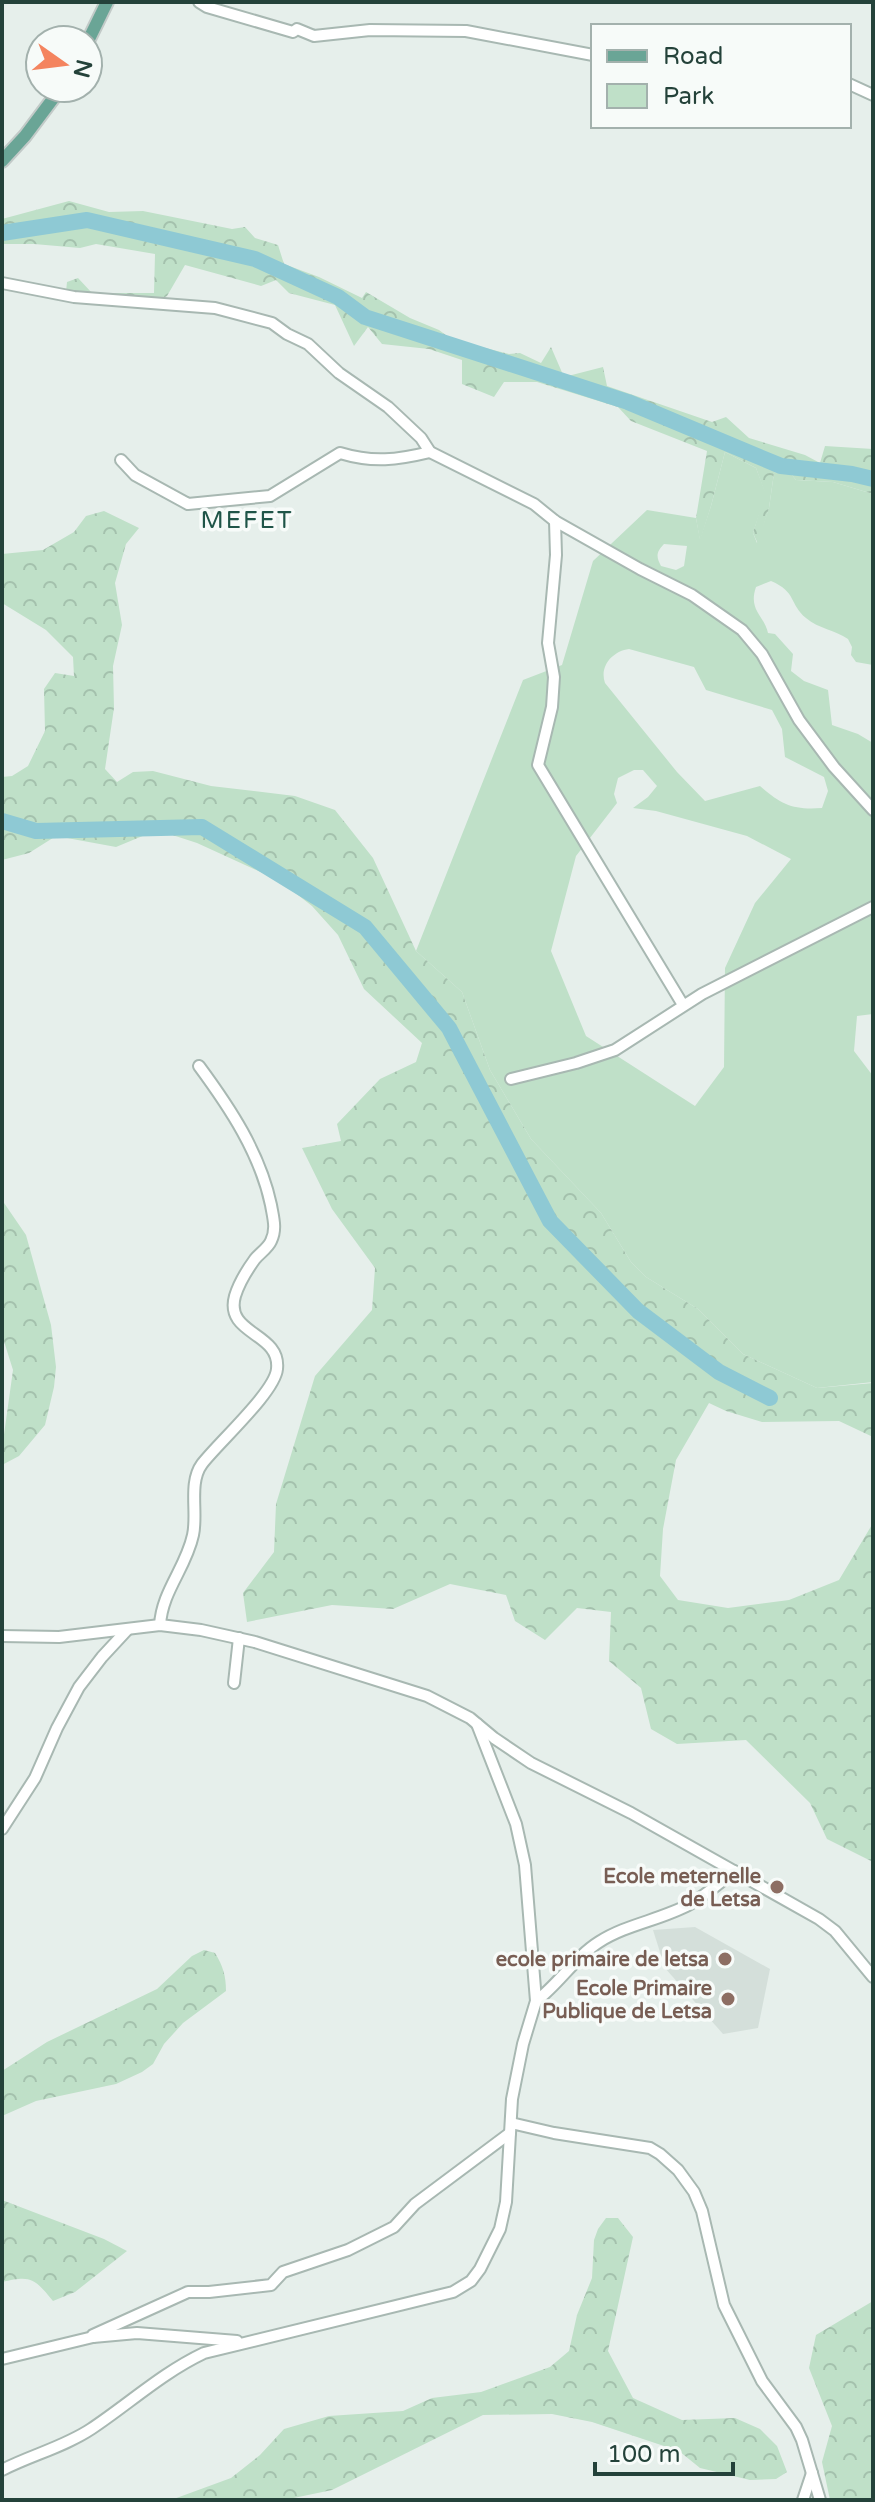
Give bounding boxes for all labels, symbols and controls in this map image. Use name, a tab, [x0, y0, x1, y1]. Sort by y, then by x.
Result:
north arrow	[24, 24, 104, 104]
legend	[591, 24, 851, 128]
text: Road	[663, 42, 723, 71]
text: N	[68, 57, 97, 80]
text: Park	[663, 82, 714, 111]
district label: MEFET	[200, 506, 294, 535]
place label: Ecole meternelle de Letsa	[603, 1865, 761, 1912]
marker: Ecole meternelle de Letsa	[768, 1878, 786, 1896]
place label: ecole primaire de letsa	[496, 1948, 709, 1972]
marker: ecole primaire de letsa	[716, 1950, 734, 1968]
place label: Ecole Primaire Publique de Letsa	[542, 1977, 712, 2024]
marker: Ecole Primaire Publique de Letsa	[719, 1990, 737, 2008]
scale bar	[595, 2426, 733, 2476]
text: 100 m	[607, 2440, 681, 2469]

